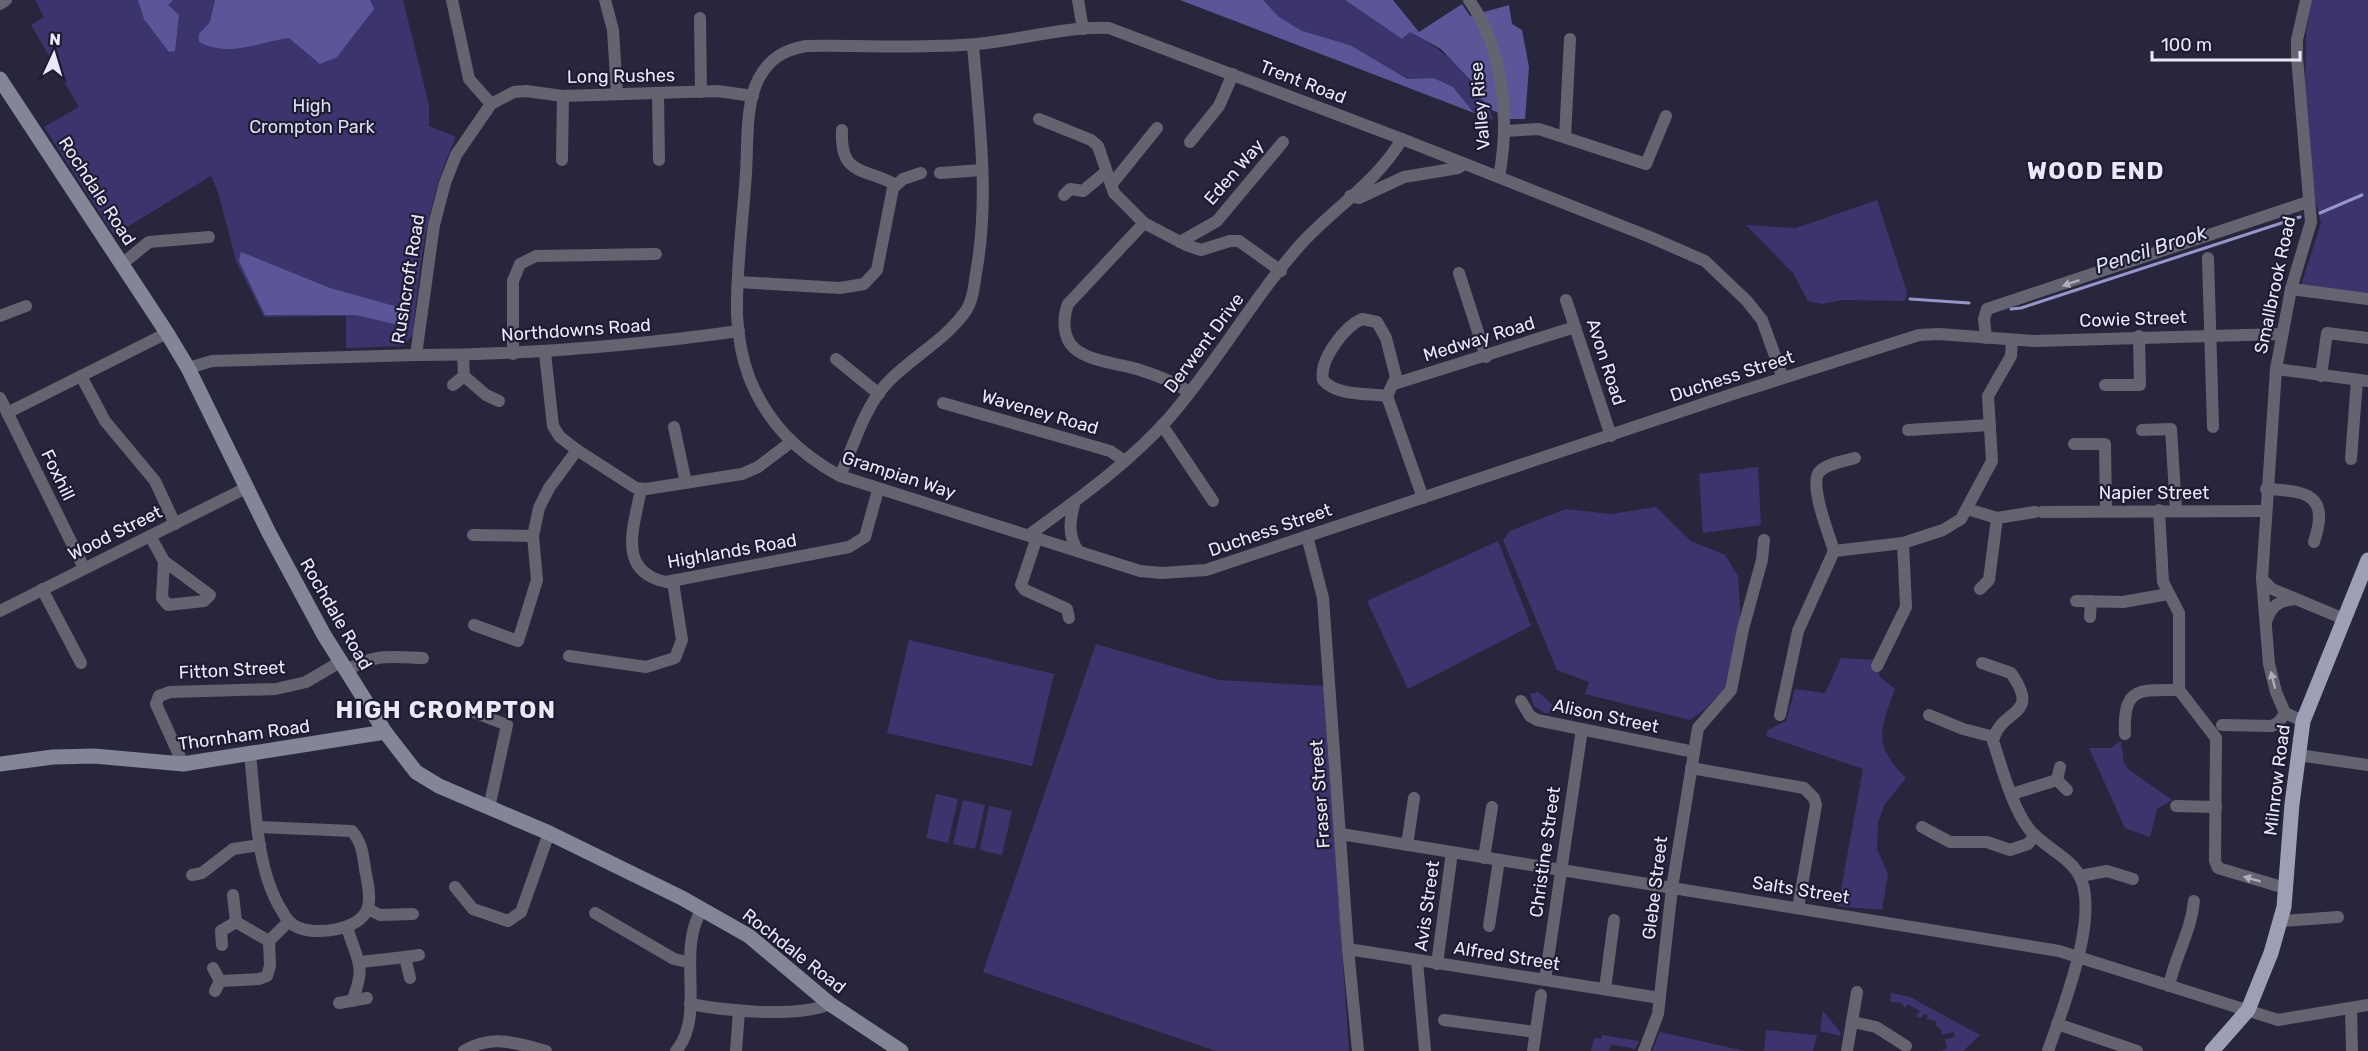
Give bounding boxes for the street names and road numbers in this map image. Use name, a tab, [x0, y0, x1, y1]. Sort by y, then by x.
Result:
street label: Trent Road	[1257, 55, 1349, 109]
street label: Valley Rise	[1465, 61, 1495, 151]
street label: Long Rushes	[567, 64, 675, 88]
street label: Rochdale Road	[54, 133, 140, 249]
street label: Eden Way	[1199, 134, 1269, 210]
street label: Rushcroft Road	[387, 213, 429, 345]
street label: Smallbrook Road	[2250, 214, 2300, 356]
street label: Derwent Drive	[1159, 289, 1249, 397]
street label: Cowie Street	[2079, 306, 2187, 332]
street label: Medway Road	[1421, 312, 1537, 366]
street label: Northdowns Road	[500, 314, 652, 346]
street label: Avon Road	[1582, 316, 1630, 408]
street label: Duchess Street	[1667, 346, 1797, 406]
street label: Waveney Road	[979, 385, 1101, 439]
street label: Foxhill	[36, 446, 80, 504]
street label: Grampian Way	[839, 446, 959, 504]
street label: Napier Street	[2099, 482, 2209, 504]
street label: Duchess Street	[1205, 499, 1335, 561]
street label: Wood Street	[64, 501, 166, 565]
street label: Highlands Road	[666, 529, 798, 573]
street label: Rochdale Road	[295, 554, 377, 674]
street label: Fitton Street	[178, 656, 286, 684]
street label: Alison Street	[1551, 694, 1661, 738]
street label: Thornham Road	[177, 715, 311, 755]
street label: Milnrow Road	[2259, 723, 2295, 837]
street label: Fraser Street	[1305, 739, 1335, 849]
street label: Christine Street	[1525, 785, 1565, 919]
street label: Glebe Street	[1638, 835, 1672, 941]
street label: Avis Street	[1410, 859, 1444, 953]
street label: Salts Street	[1751, 871, 1851, 909]
street label: Rochdale Road	[738, 904, 850, 998]
street label: Alfred Street	[1452, 937, 1562, 975]

